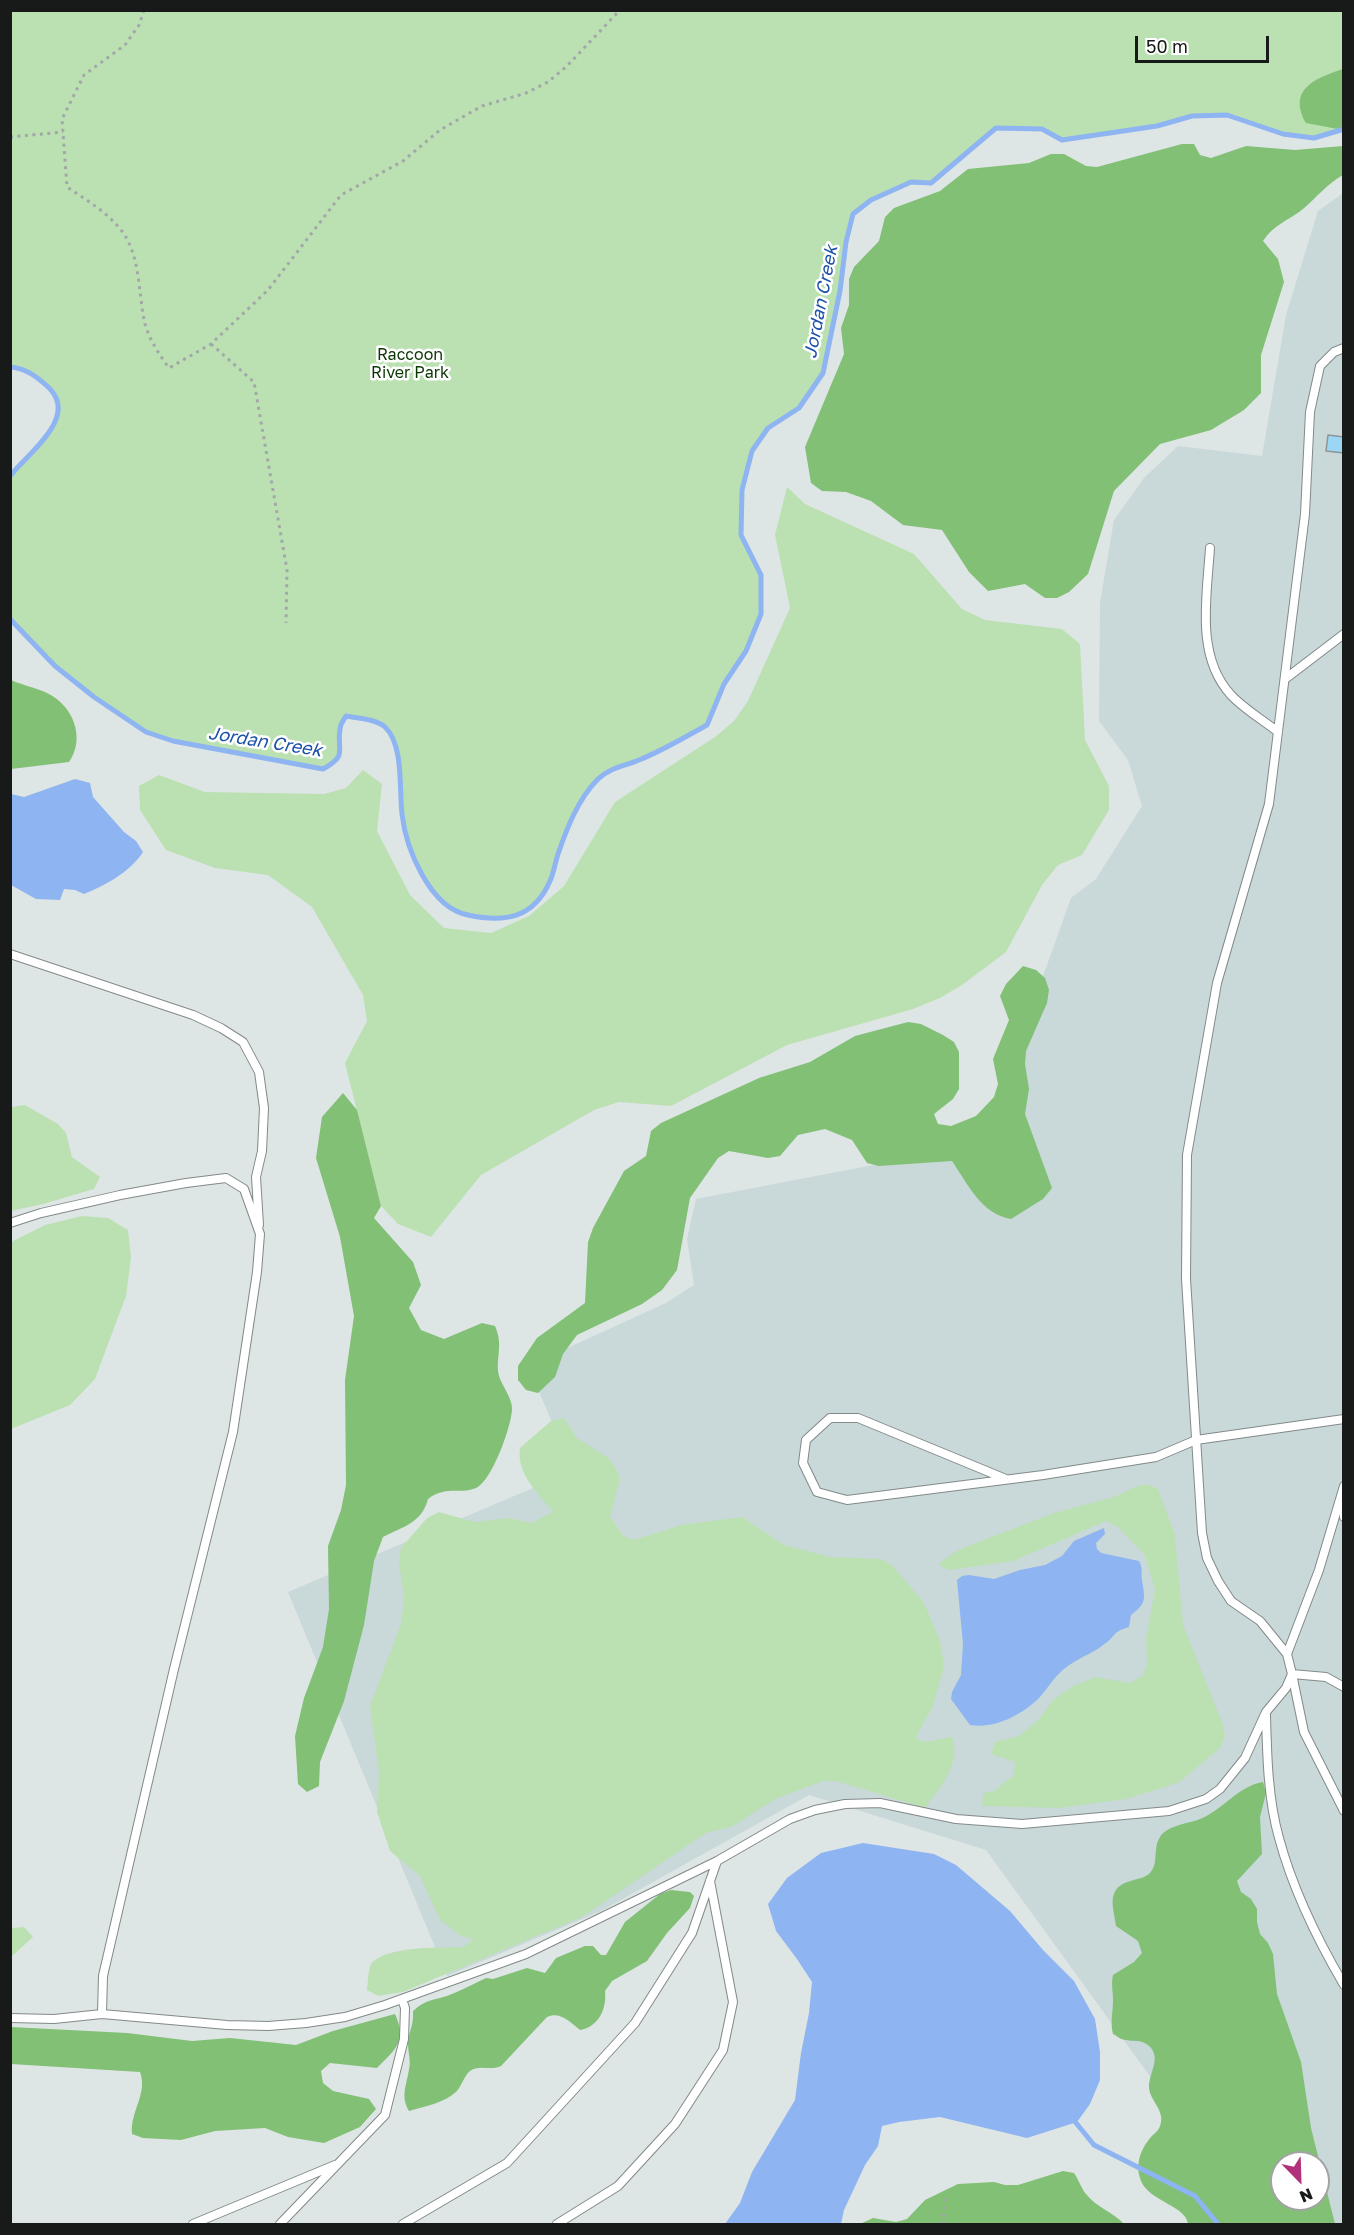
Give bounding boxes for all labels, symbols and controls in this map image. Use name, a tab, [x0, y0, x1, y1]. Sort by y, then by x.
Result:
scale bar	[1138, 24, 1272, 62]
text: 50 m	[1146, 35, 1188, 57]
water label: Jordan Creek	[799, 244, 843, 360]
park label: Raccoon River Park	[371, 345, 449, 383]
water label: Jordan Creek	[207, 722, 323, 762]
north arrow	[1270, 2151, 1330, 2211]
text: N	[1297, 2184, 1316, 2207]

